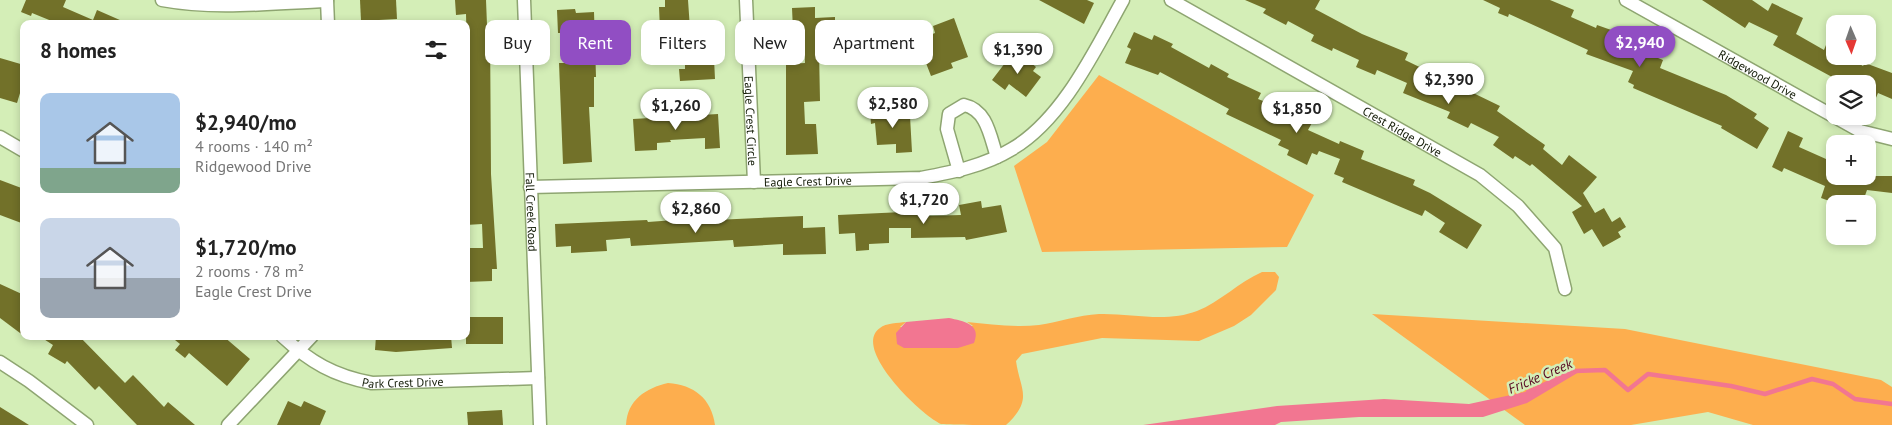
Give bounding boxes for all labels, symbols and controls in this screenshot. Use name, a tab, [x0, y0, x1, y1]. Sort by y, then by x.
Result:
north arrow	[1826, 15, 1876, 65]
map controls	[1826, 15, 1876, 245]
chip: Buy	[485, 20, 550, 65]
chip: Rent	[560, 20, 631, 65]
chip: Filters	[641, 20, 725, 65]
chip: New	[735, 20, 805, 65]
chip: Apartment	[815, 20, 933, 65]
pin: $2,940	[1599, 26, 1681, 68]
pin: $1,390	[977, 32, 1059, 75]
text: $2,940	[1615, 32, 1665, 52]
icon: filters	[422, 36, 450, 64]
text: 8 homes	[40, 37, 116, 64]
text: $1,390	[993, 39, 1043, 59]
street label: Ridgewood Drive	[1716, 46, 1800, 102]
pin: $2,390	[1408, 62, 1490, 105]
text: $2,390	[1424, 69, 1474, 89]
button: layers	[1826, 75, 1876, 125]
street label: Eagle Crest Circle	[742, 76, 761, 166]
pin: $2,580	[852, 86, 934, 129]
pin: $1,260	[635, 88, 717, 131]
pin: $1,850	[1256, 92, 1338, 134]
text: $2,580	[868, 93, 918, 113]
text: $1,260	[651, 95, 701, 115]
text: $1,850	[1272, 98, 1322, 118]
street label: Crest Ridge Drive	[1360, 103, 1445, 159]
text: $2,940/mo	[195, 109, 297, 136]
icon: home	[80, 113, 140, 173]
button: +	[1826, 135, 1876, 185]
text: 4 rooms · 140 m²	[195, 136, 313, 156]
text: Ridgewood Drive	[195, 156, 311, 176]
street label: Fall Creek Road	[523, 172, 541, 252]
street label: Eagle Crest Drive	[764, 172, 852, 189]
pin: $1,720	[883, 182, 965, 225]
text: $1,720	[899, 189, 949, 209]
pin: $2,860	[655, 192, 737, 234]
button: −	[1826, 195, 1876, 245]
text: $2,860	[671, 198, 721, 218]
text: $1,720/mo	[195, 234, 297, 261]
icon: home	[80, 238, 140, 298]
text: 2 rooms · 78 m²	[195, 261, 304, 281]
text: Eagle Crest Drive	[195, 281, 312, 301]
water label: Fricke Creek	[1505, 354, 1576, 398]
street label: Park Crest Drive	[361, 373, 444, 391]

